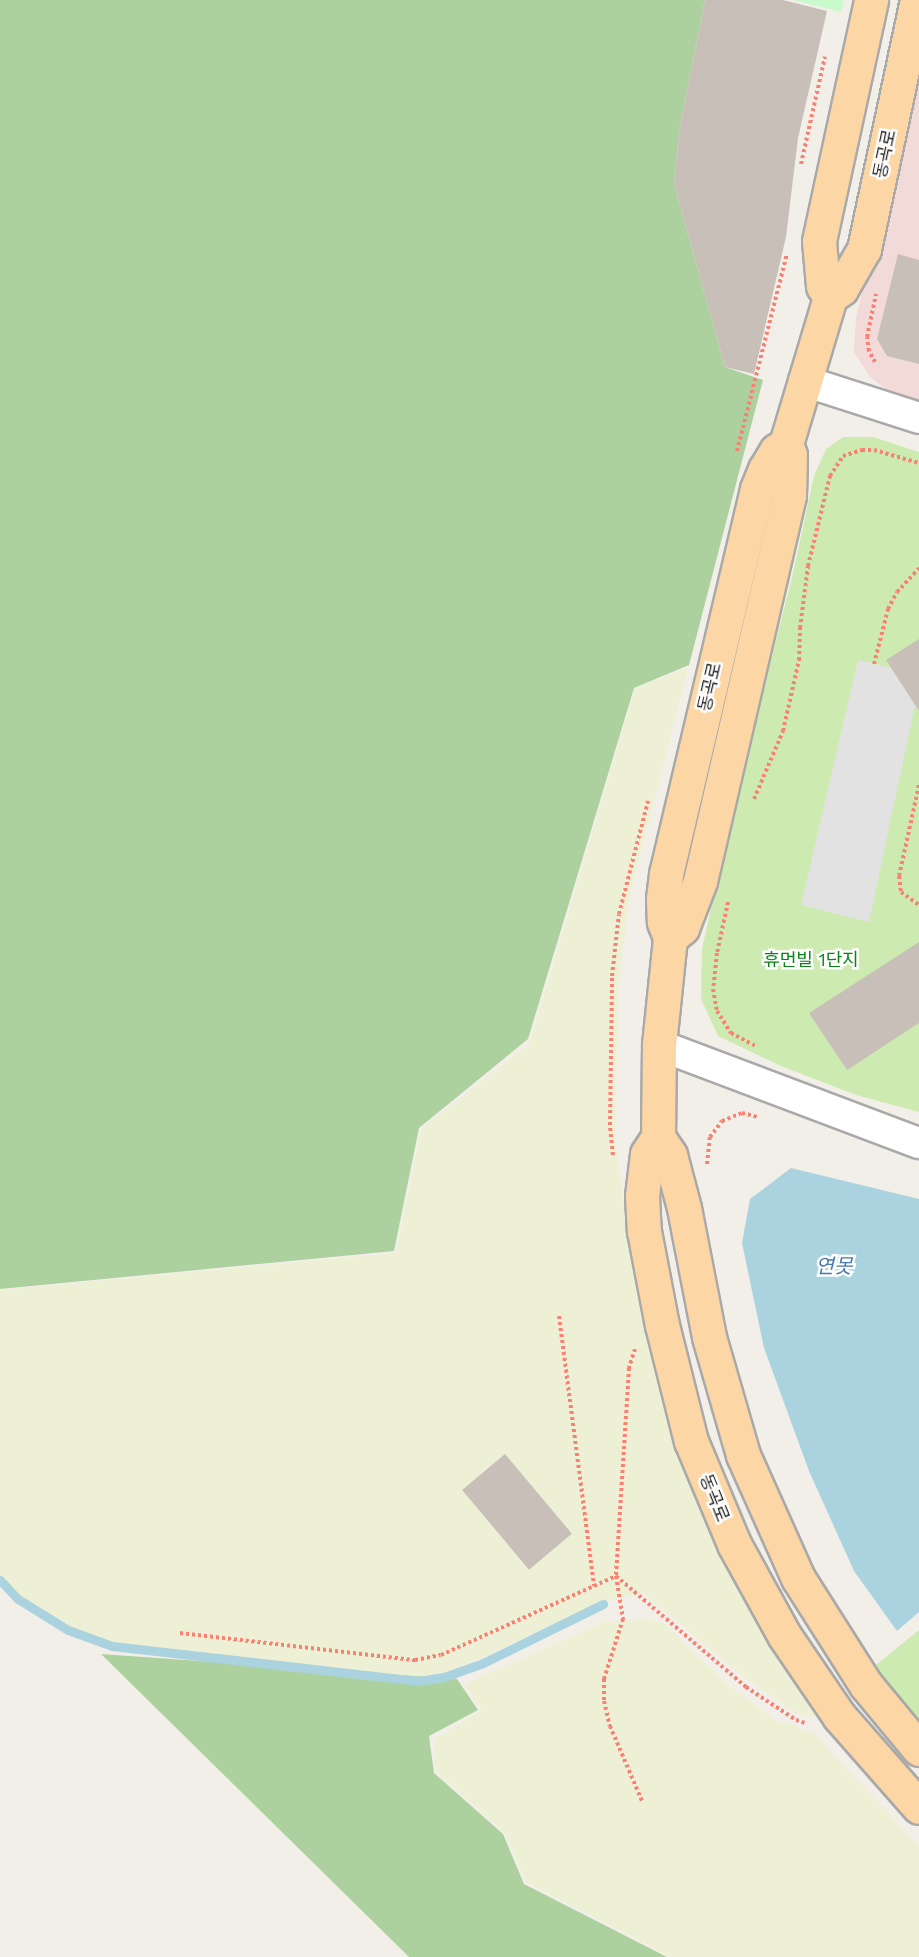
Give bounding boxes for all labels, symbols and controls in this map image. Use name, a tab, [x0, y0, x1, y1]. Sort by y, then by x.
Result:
street label: 동곡로	[869, 127, 901, 181]
street label: 동곡로	[694, 660, 726, 714]
park label: 휴먼빌 1단지	[763, 949, 859, 971]
water label: 연못	[816, 1254, 852, 1278]
street label: 동곡로	[695, 1471, 733, 1525]

